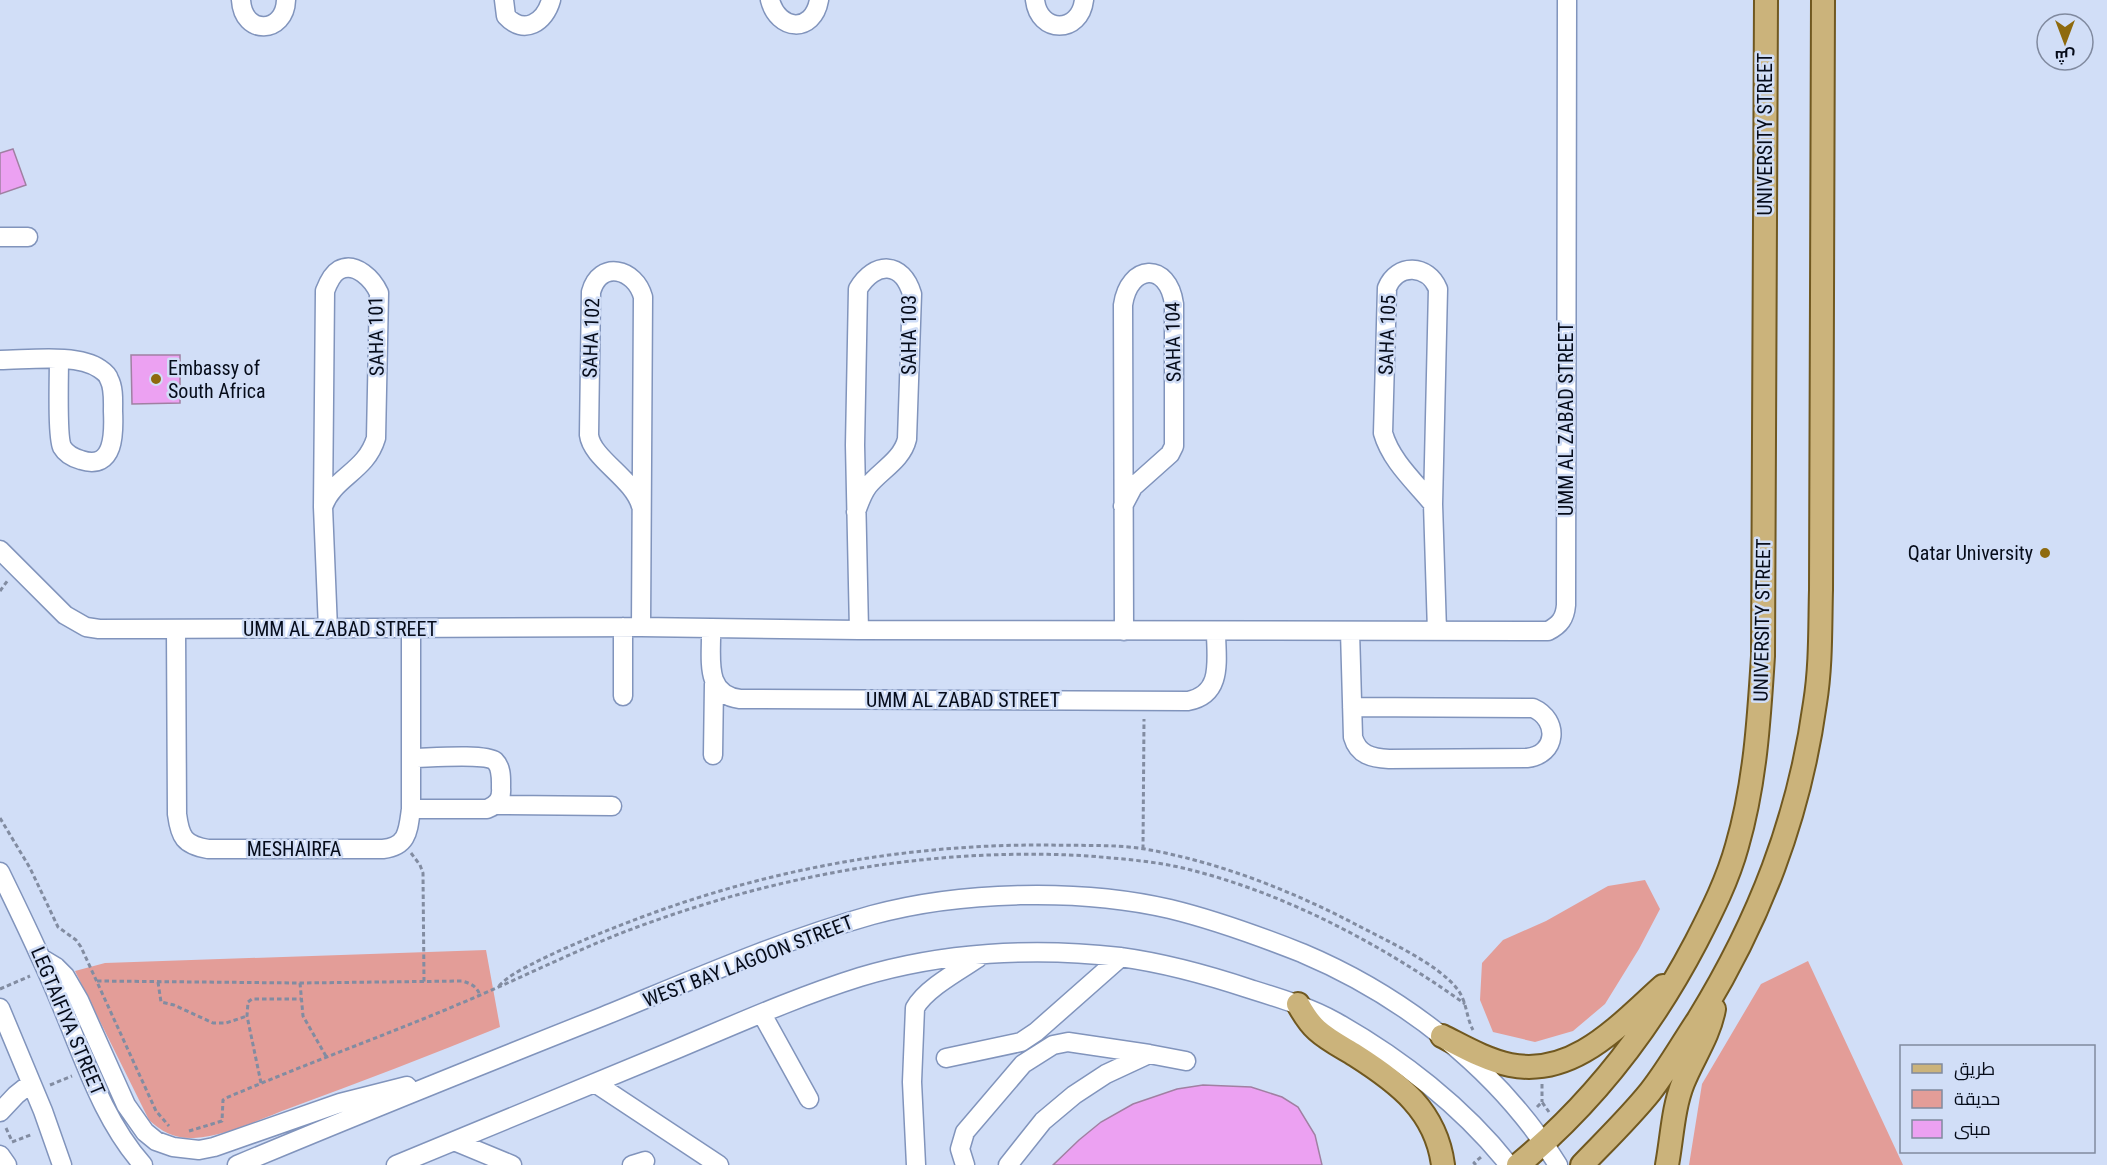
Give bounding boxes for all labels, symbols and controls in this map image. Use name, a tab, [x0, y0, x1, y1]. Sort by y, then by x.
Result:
north arrow	[2035, 12, 2095, 72]
text: ش	[2055, 47, 2075, 66]
street label: UNIVERSITY STREET	[1753, 52, 1777, 216]
street label: SAHA 105	[1374, 294, 1400, 376]
street label: SAHA 103	[897, 295, 921, 375]
street label: SAHA 101	[363, 296, 389, 376]
street label: SAHA 102	[578, 297, 604, 379]
street label: SAHA 104	[1160, 302, 1186, 382]
street label: UMM AL ZABAD STREET	[1554, 322, 1578, 516]
place label: Embassy of South Africa	[168, 356, 266, 403]
marker: Embassy of South Africa	[149, 372, 163, 386]
street label: UNIVERSITY STREET	[1749, 538, 1775, 702]
place label: Qatar University	[1908, 541, 2033, 565]
marker: Qatar University	[2038, 546, 2052, 560]
street label: UMM AL ZABAD STREET	[243, 617, 437, 641]
street label: UMM AL ZABAD STREET	[866, 688, 1060, 712]
street label: MESHAIRFA	[247, 837, 342, 861]
street label: WEST BAY LAGOON STREET	[640, 910, 856, 1012]
street label: LEGTAIFIYA STREET	[26, 943, 110, 1099]
legend	[1900, 1045, 2095, 1153]
text: طريق	[1954, 1058, 1995, 1081]
text: حديقة	[1954, 1088, 2000, 1109]
text: مبنى	[1954, 1118, 1991, 1140]

